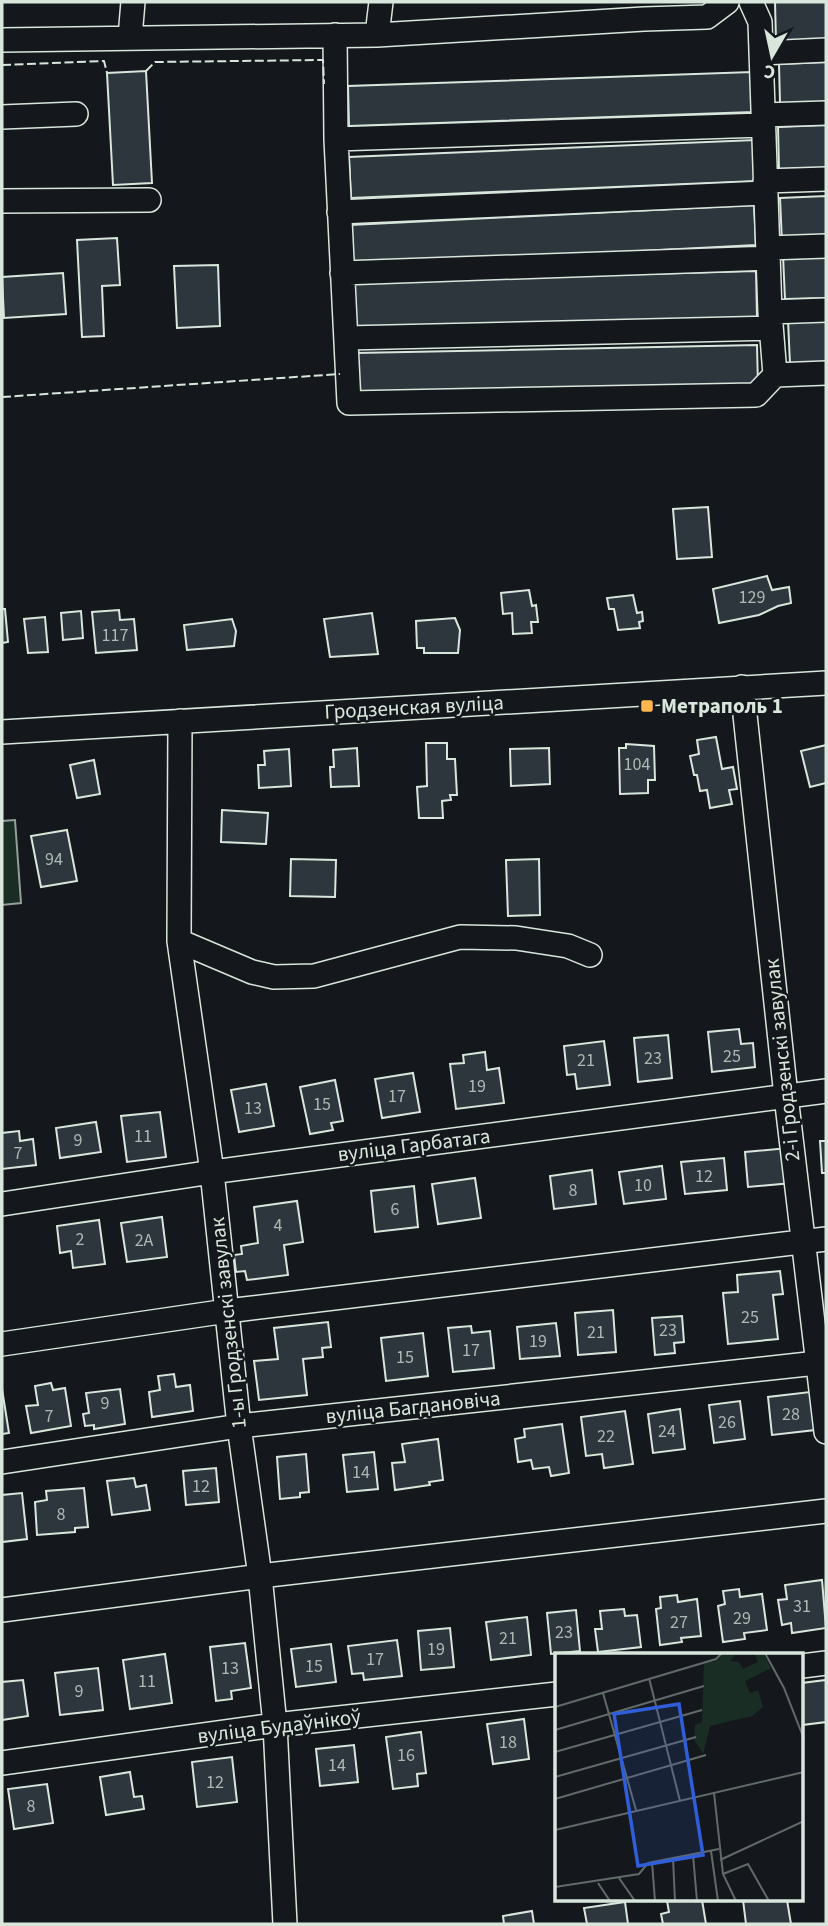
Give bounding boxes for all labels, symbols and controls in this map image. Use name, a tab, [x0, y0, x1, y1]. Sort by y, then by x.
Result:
north arrow	[737, 21, 807, 91]
text: С	[762, 57, 777, 86]
house number: 129	[739, 585, 765, 610]
house number: 117	[102, 623, 128, 648]
street label: Гродзенская вуліца	[324, 687, 504, 727]
place label: Метраполь 1	[661, 691, 783, 721]
marker: Метраполь 1	[639, 698, 655, 714]
house number: 104	[624, 752, 650, 777]
house number: 94	[45, 847, 63, 872]
street label: 2-і Гродзенскі завулак	[756, 957, 808, 1163]
house number: 25	[723, 1044, 741, 1069]
house number: 23	[644, 1046, 662, 1071]
house number: 21	[577, 1048, 595, 1073]
house number: 19	[468, 1074, 486, 1099]
house number: 17	[388, 1084, 406, 1109]
house number: 15	[313, 1092, 331, 1117]
house number: 13	[244, 1096, 262, 1121]
street label: вуліца Гарбатага	[336, 1121, 492, 1169]
house number: 11	[134, 1124, 152, 1149]
house number: 9	[74, 1128, 83, 1153]
house number: 7	[14, 1141, 23, 1166]
house number: 12	[695, 1164, 713, 1189]
house number: 10	[634, 1173, 652, 1198]
house number: 8	[569, 1178, 578, 1203]
house number: 6	[391, 1197, 400, 1222]
house number: 4	[274, 1213, 283, 1238]
street label: 1-ы Гродзенскі завулак	[202, 1215, 254, 1430]
house number: 2	[76, 1227, 85, 1252]
house number: 2А	[135, 1228, 154, 1253]
house number: 25	[741, 1305, 759, 1330]
house number: 23	[659, 1318, 677, 1343]
house number: 21	[587, 1320, 605, 1345]
house number: 19	[529, 1329, 547, 1354]
house number: 17	[462, 1338, 480, 1363]
house number: 15	[396, 1345, 414, 1370]
street label: вуліца Багдановіча	[324, 1383, 502, 1431]
house number: 9	[101, 1391, 110, 1416]
house number: 28	[782, 1402, 800, 1427]
house number: 7	[45, 1404, 54, 1429]
house number: 26	[718, 1410, 736, 1435]
house number: 24	[658, 1419, 676, 1444]
house number: 22	[597, 1424, 615, 1449]
house number: 14	[352, 1460, 370, 1485]
house number: 12	[192, 1474, 210, 1499]
house number: 8	[57, 1502, 66, 1527]
house number: 31	[793, 1594, 811, 1619]
house number: 29	[733, 1606, 751, 1631]
house number: 27	[670, 1610, 688, 1635]
house number: 23	[555, 1620, 573, 1645]
house number: 21	[499, 1626, 517, 1651]
house number: 19	[427, 1637, 445, 1662]
house number: 17	[366, 1647, 384, 1672]
inset map	[555, 1653, 804, 1902]
house number: 15	[305, 1654, 323, 1679]
house number: 13	[221, 1656, 239, 1681]
house number: 11	[138, 1669, 156, 1694]
house number: 9	[75, 1679, 84, 1704]
street label: вуліца Будаўнікоў	[196, 1701, 363, 1751]
house number: 18	[499, 1730, 517, 1755]
house number: 16	[397, 1743, 415, 1768]
house number: 14	[328, 1753, 346, 1778]
house number: 12	[206, 1770, 224, 1795]
house number: 8	[27, 1794, 36, 1819]

